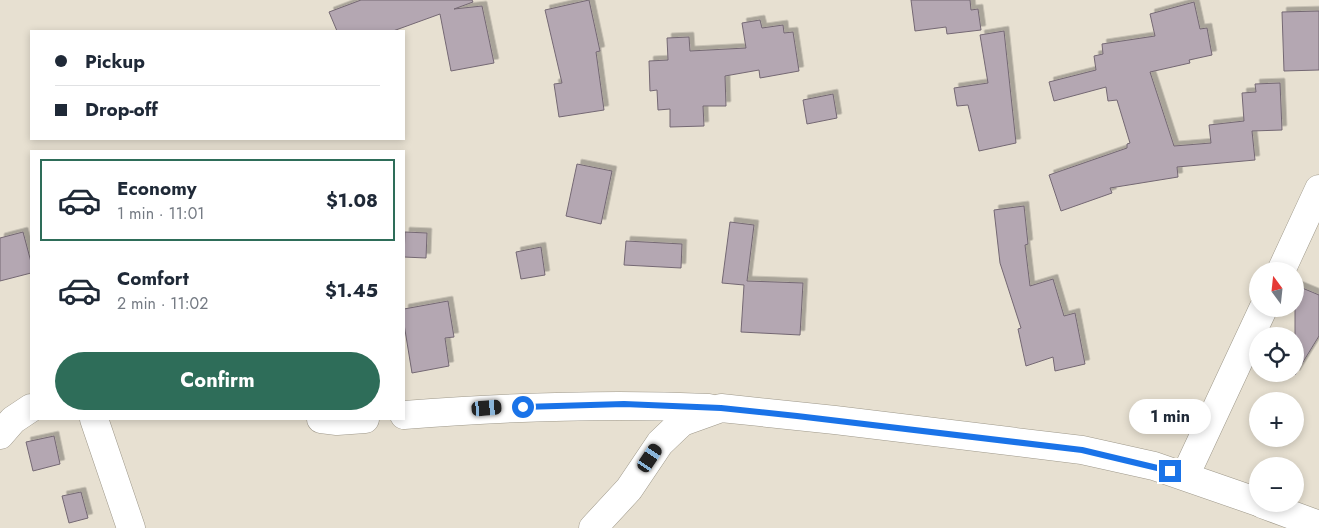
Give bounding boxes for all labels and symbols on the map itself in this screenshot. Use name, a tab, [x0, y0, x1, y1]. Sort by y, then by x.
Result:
north arrow	[1249, 262, 1304, 318]
route start	[512, 396, 534, 418]
callout: 1 min	[1129, 398, 1211, 434]
car	[471, 399, 502, 417]
car	[635, 441, 664, 475]
route end	[1159, 460, 1181, 482]

